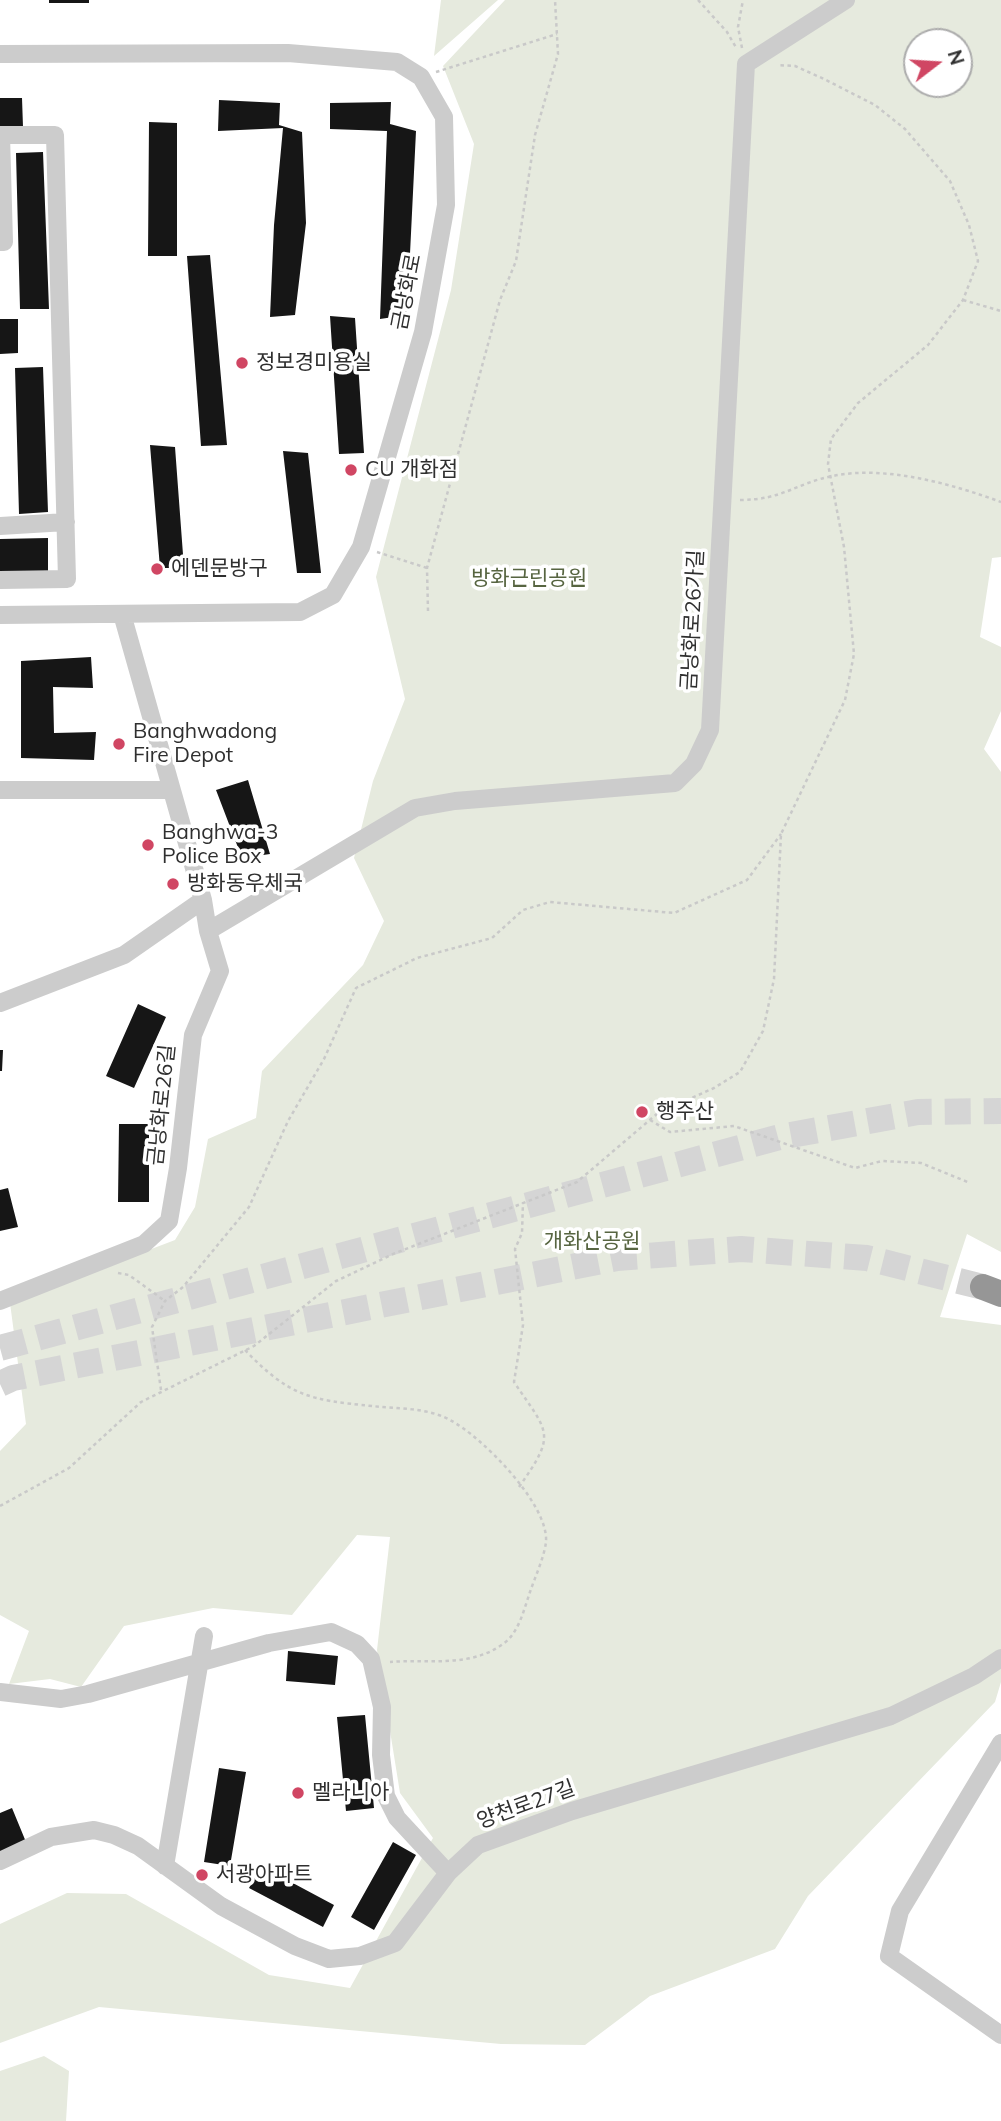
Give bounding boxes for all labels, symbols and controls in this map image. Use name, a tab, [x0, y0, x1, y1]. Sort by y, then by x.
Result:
north arrow	[903, 28, 973, 98]
text: N	[943, 47, 970, 68]
street label: 금낭화로	[387, 252, 427, 332]
place label: 정보경미용실	[256, 350, 372, 376]
marker: 정보경미용실	[234, 355, 250, 371]
place label: CU 개화점	[365, 457, 458, 483]
marker: CU 개화점	[343, 462, 359, 478]
street label: 금낭화로26가길	[677, 549, 709, 691]
place label: 에덴문방구	[171, 556, 268, 582]
marker: 에덴문방구	[149, 561, 165, 577]
park label: 방화근린공원	[471, 566, 587, 592]
place label: Banghwadong Fire Depot	[133, 719, 277, 769]
marker: Banghwadong Fire Depot	[111, 736, 127, 752]
place label: Banghwa-3 Police Box	[162, 820, 278, 870]
marker: Banghwa-3 Police Box	[140, 837, 156, 853]
place label: 방화동우체국	[187, 871, 303, 897]
marker: 방화동우체국	[165, 876, 181, 892]
street label: 금낭화로26길	[143, 1043, 181, 1167]
place label: 행주산	[656, 1099, 714, 1125]
marker: 행주산	[634, 1104, 650, 1120]
park label: 개화산공원	[544, 1229, 640, 1255]
street label: 양천로27길	[474, 1776, 578, 1834]
place label: 멜라니아	[312, 1780, 389, 1806]
marker: 멜라니아	[290, 1785, 306, 1801]
place label: 서광아파트	[216, 1862, 313, 1888]
marker: 서광아파트	[194, 1867, 210, 1883]

